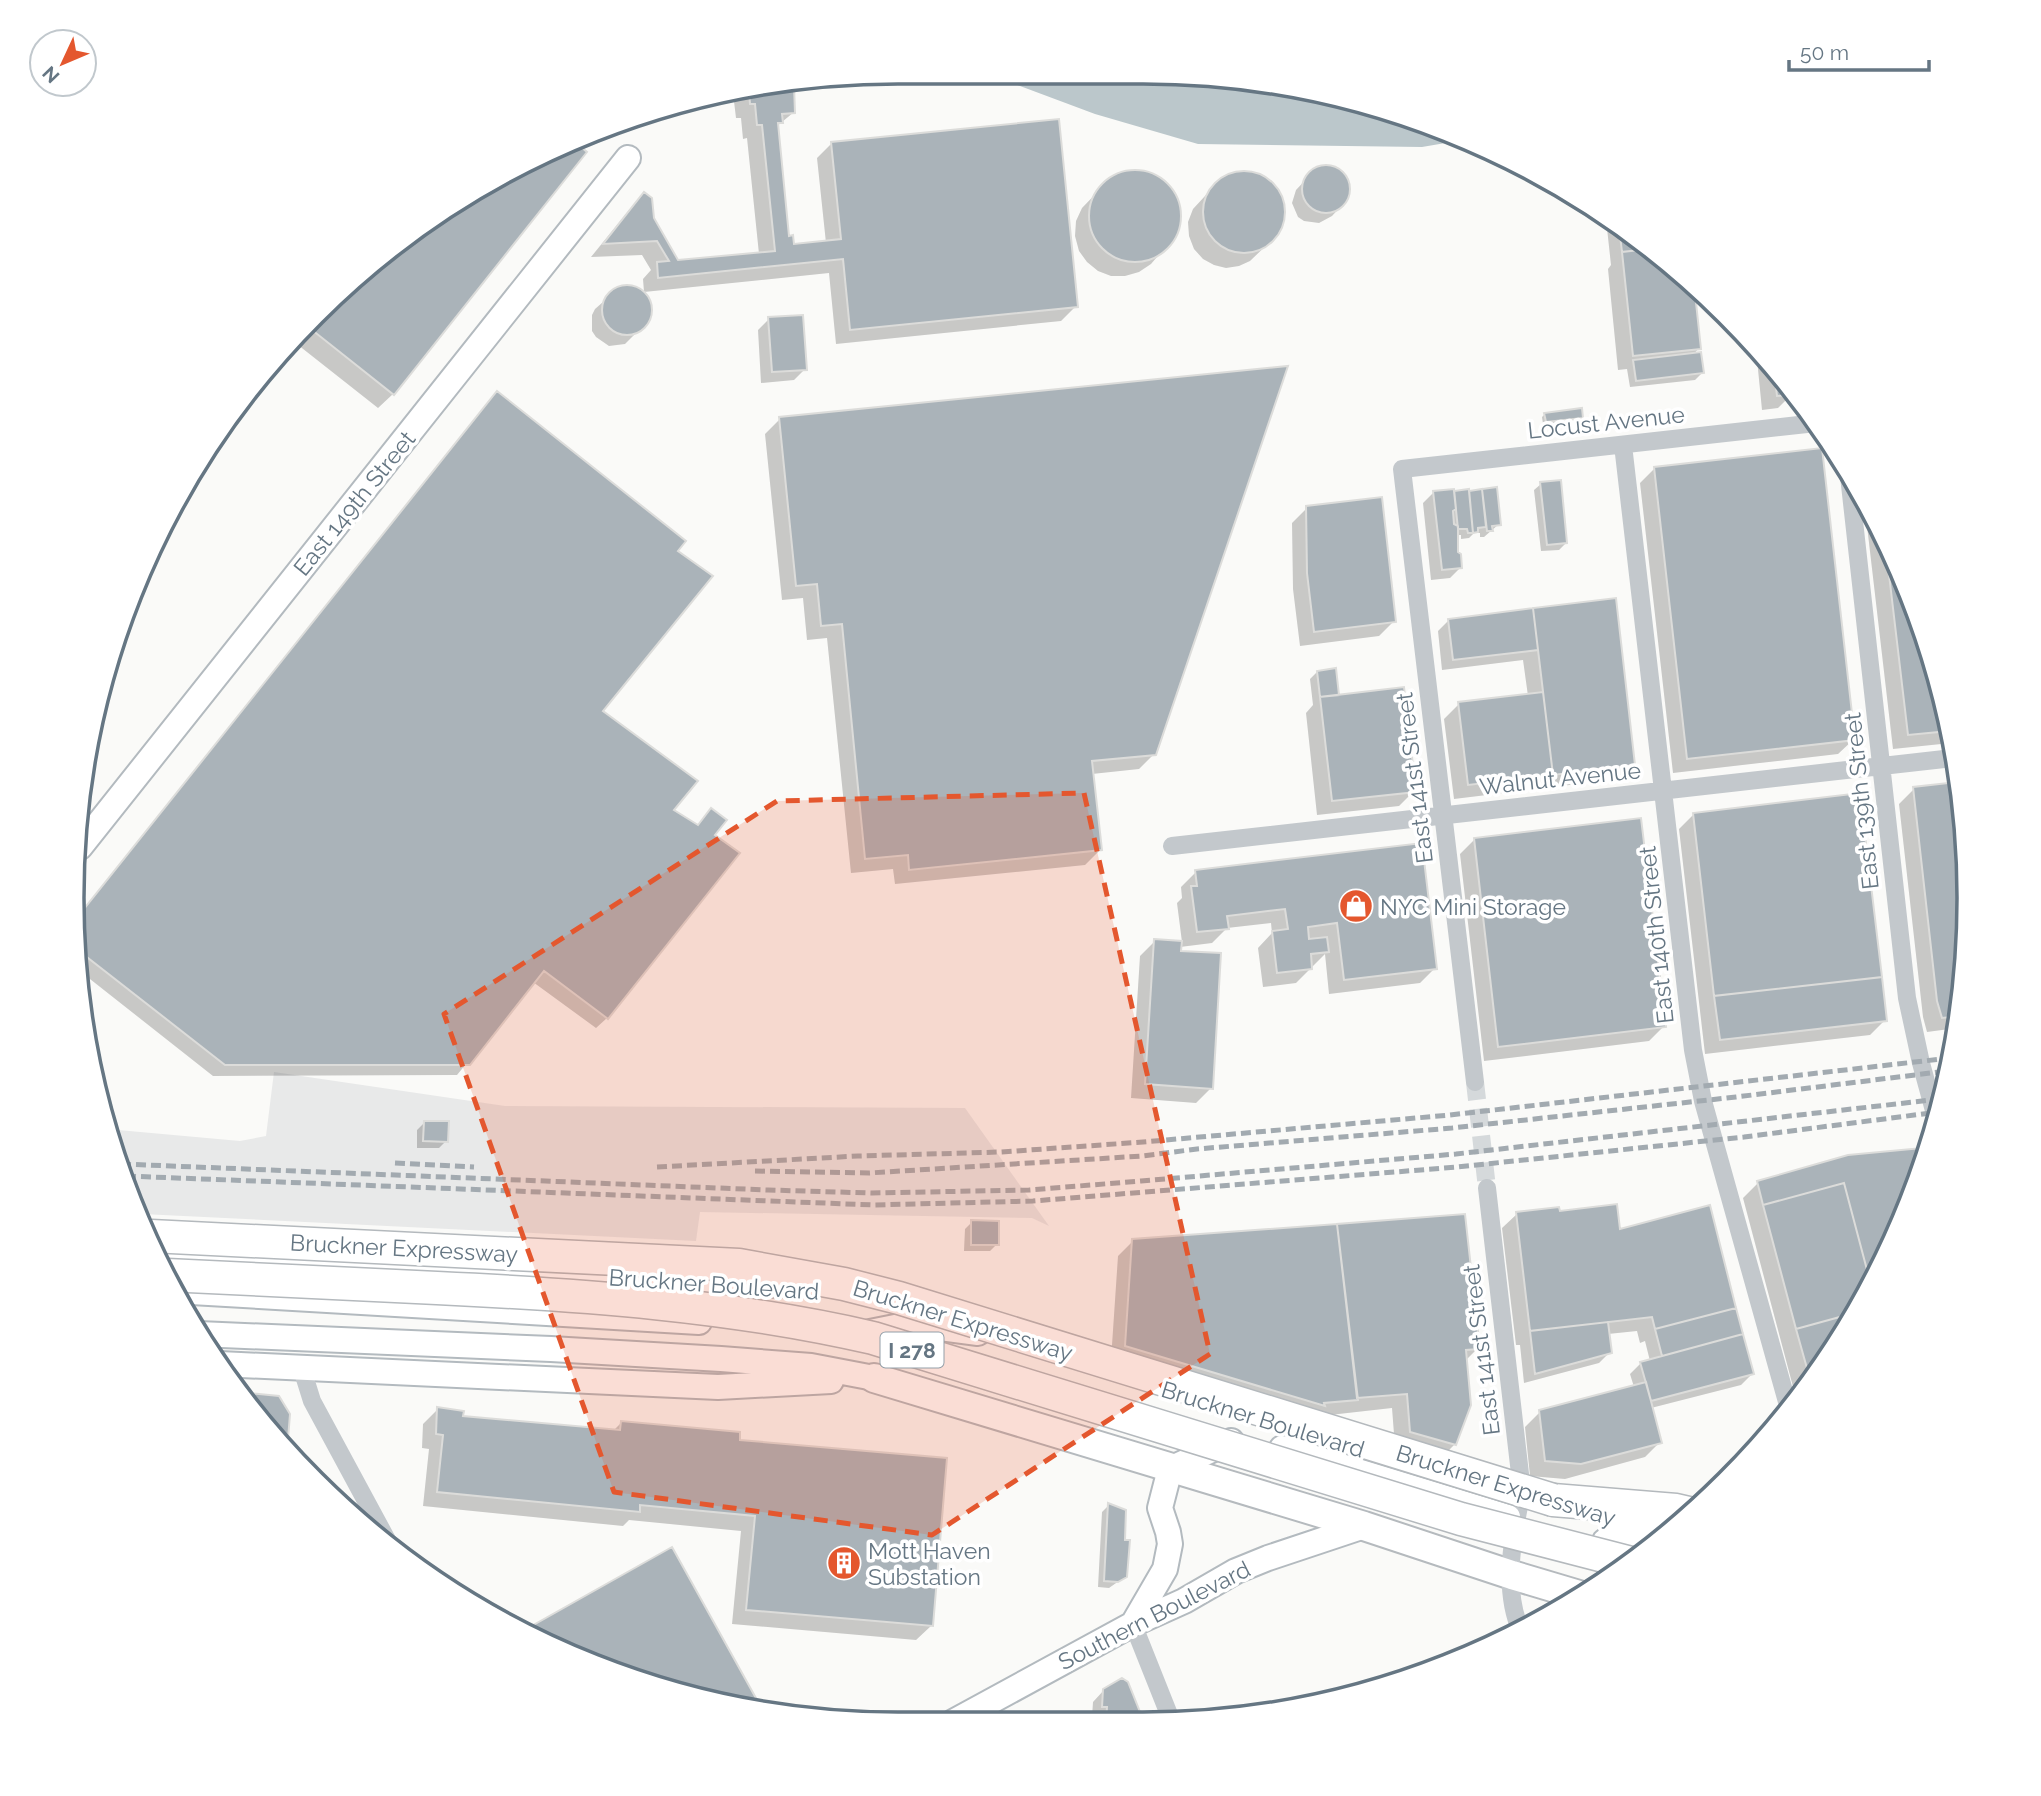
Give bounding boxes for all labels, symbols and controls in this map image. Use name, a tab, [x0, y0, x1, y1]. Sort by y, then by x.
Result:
north arrow	[28, 28, 98, 98]
scale bar	[1789, 28, 1929, 72]
text: 50 m	[1800, 40, 1849, 65]
text: N	[38, 62, 64, 88]
street label: Locust Avenue	[1526, 400, 1686, 444]
street label: East 149th Street	[288, 425, 421, 581]
street label: East 141st Street	[1390, 691, 1438, 865]
street label: East 139th Street	[1838, 711, 1884, 891]
street label: Walnut Avenue	[1478, 756, 1642, 800]
street label: East 140th Street	[1633, 845, 1679, 1025]
shop icon: NYC Mini Storage	[1337, 887, 1375, 925]
place label: NYC Mini Storage	[1380, 893, 1566, 920]
street label: Bruckner Expressway	[289, 1229, 519, 1267]
street label: Bruckner Boulevard	[608, 1263, 820, 1305]
street label: East 141st Street	[1457, 1263, 1505, 1437]
street label: Bruckner Expressway	[850, 1274, 1076, 1366]
road number: I 278	[880, 1332, 944, 1368]
street label: Bruckner Boulevard	[1158, 1375, 1368, 1463]
street label: Bruckner Expressway	[1393, 1439, 1619, 1531]
place label: Mott Haven Substation	[868, 1537, 991, 1590]
building icon: Mott Haven Substation	[825, 1544, 863, 1582]
street label: Southern Boulevard	[1053, 1555, 1255, 1675]

